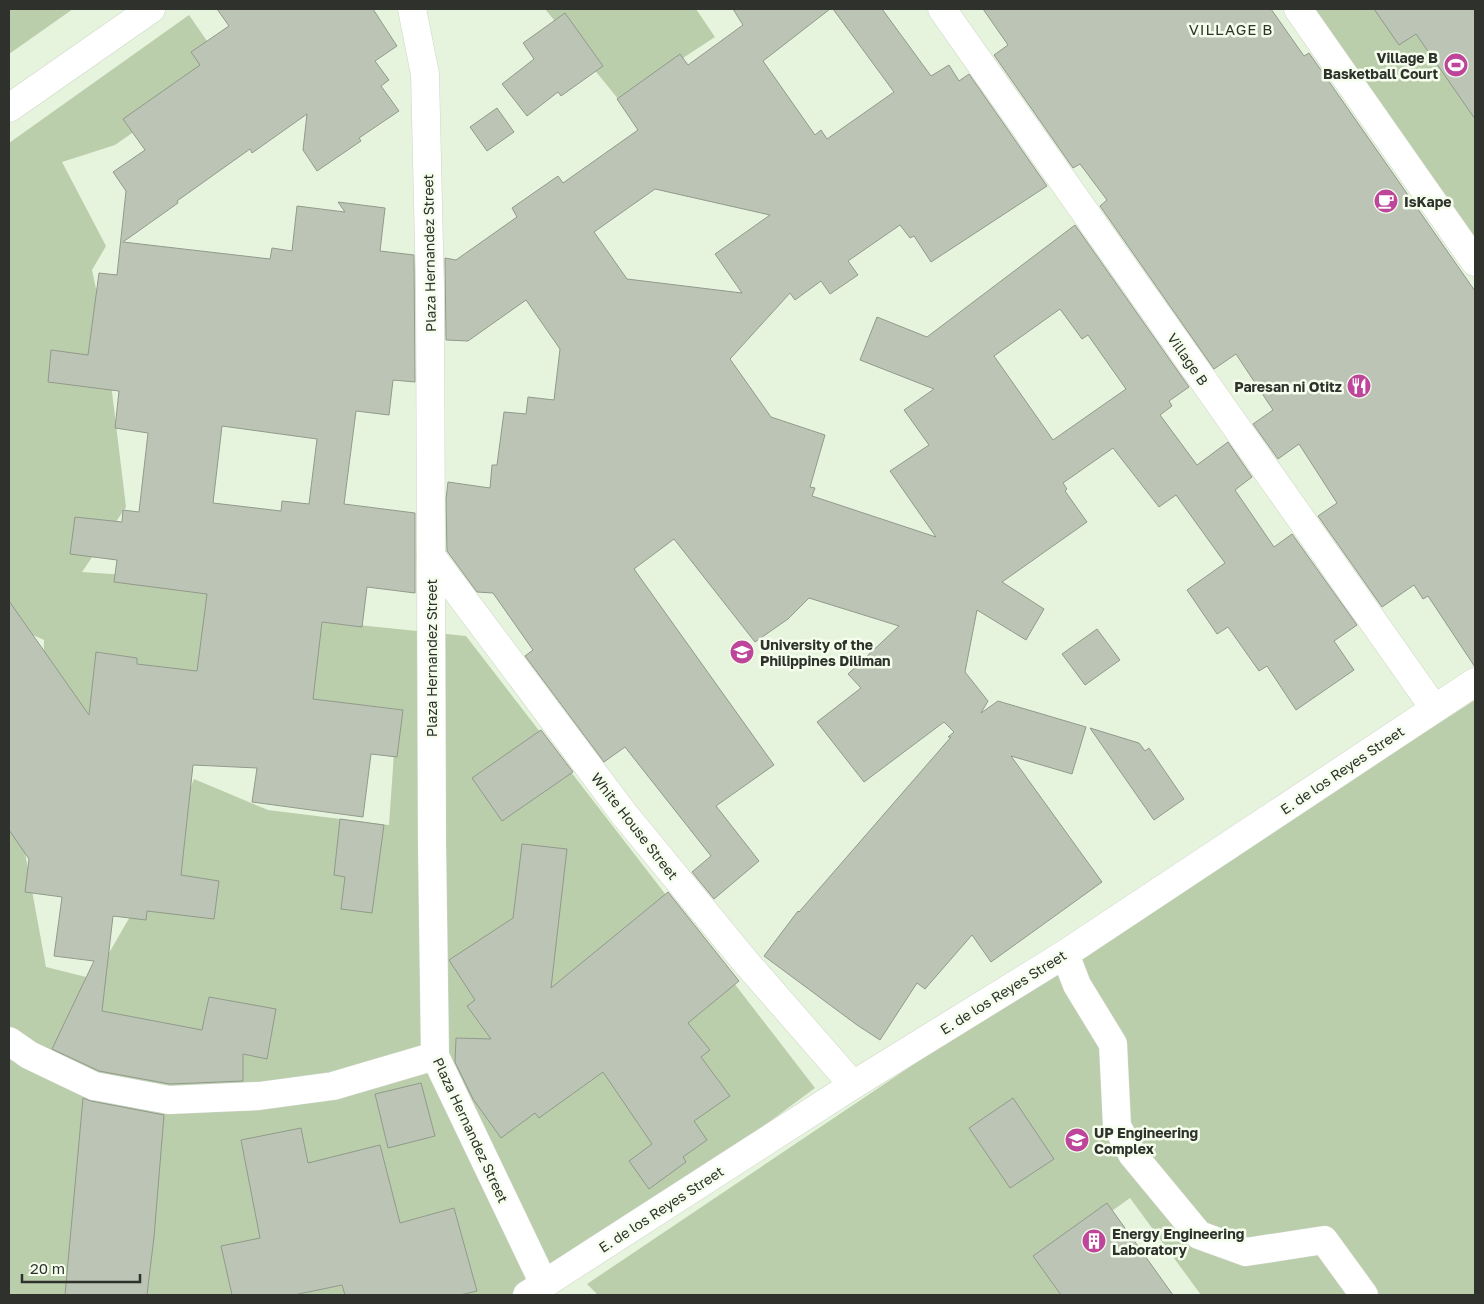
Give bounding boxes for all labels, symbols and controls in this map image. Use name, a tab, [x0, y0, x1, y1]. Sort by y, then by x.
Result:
district label: VILLAGE B	[1189, 20, 1273, 38]
place label: Village B Basketball Court	[1323, 49, 1438, 82]
sports icon: Village B Basketball Court	[1443, 52, 1469, 78]
street label: Plaza Hernandez Street	[419, 174, 439, 332]
cafe icon: IsKape	[1373, 188, 1399, 214]
place label: IsKape	[1404, 193, 1452, 210]
street label: Village B	[1164, 330, 1212, 388]
restaurant icon: Paresan ni Otitz	[1346, 373, 1372, 399]
place label: Paresan ni Otitz	[1234, 378, 1342, 395]
street label: Plaza Hernandez Street	[423, 579, 440, 737]
place label: University of the Philippines Diliman	[760, 636, 891, 669]
school or university icon: University of the Philippines Diliman	[729, 639, 755, 665]
street label: E. de los Reyes Street	[1277, 722, 1407, 818]
street label: White House Street	[588, 769, 682, 883]
street label: E. de los Reyes Street	[937, 946, 1069, 1038]
street label: Plaza Hernandez Street	[430, 1055, 512, 1205]
place label: UP Engineering Complex	[1094, 1124, 1198, 1157]
school or university icon: UP Engineering Complex	[1064, 1127, 1090, 1153]
street label: E. de los Reyes Street	[595, 1162, 727, 1256]
place label: Energy Engineering Laboratory	[1112, 1225, 1244, 1258]
building icon: Energy Engineering Laboratory	[1081, 1228, 1107, 1254]
scale bar	[22, 1252, 140, 1284]
text: 20 m	[30, 1259, 65, 1277]

